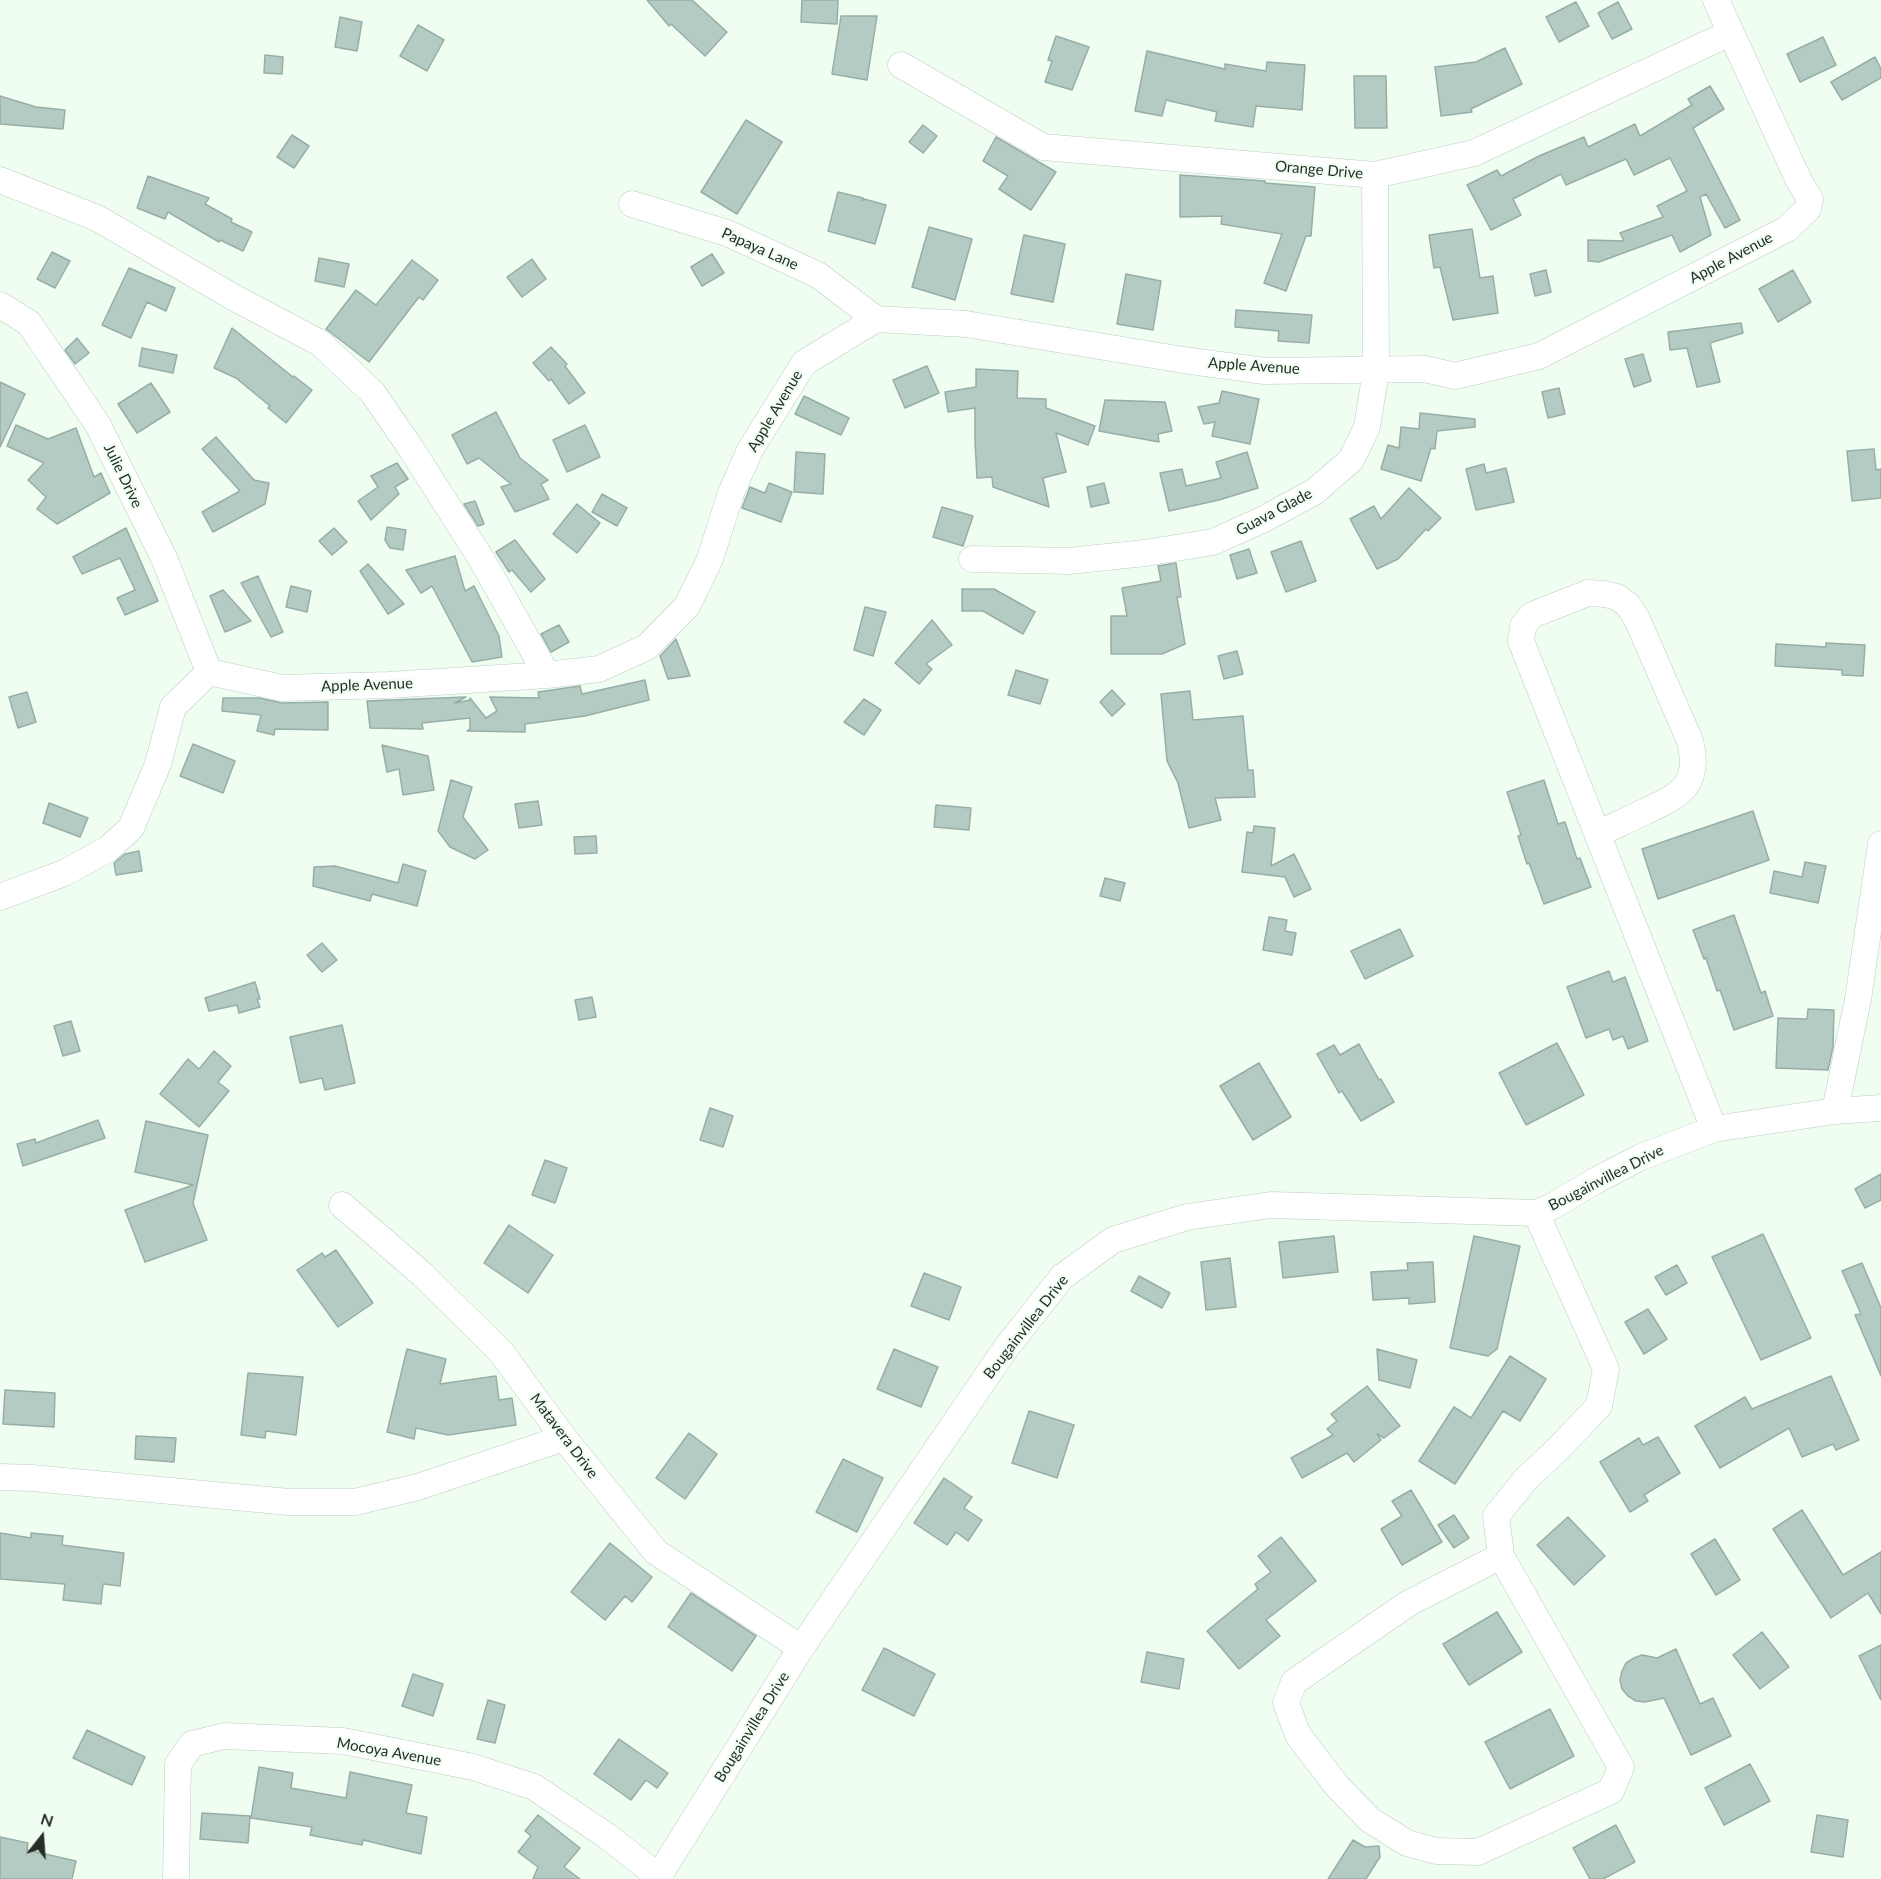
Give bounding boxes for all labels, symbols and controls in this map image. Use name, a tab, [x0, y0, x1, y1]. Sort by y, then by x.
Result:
street label: Orange Drive	[1274, 157, 1364, 183]
street label: Papaya Lane	[719, 224, 801, 274]
street label: Apple Avenue	[1686, 228, 1776, 288]
street label: Apple Avenue	[1208, 354, 1300, 378]
street label: Apple Avenue	[744, 367, 806, 455]
street label: Julie Drive	[100, 441, 146, 511]
street label: Guava Glade	[1233, 484, 1315, 540]
street label: Apple Avenue	[321, 674, 413, 696]
street label: Bougainvillea Drive	[1545, 1141, 1667, 1215]
street label: Bougainvillea Drive	[980, 1271, 1072, 1383]
street label: Matavera Drive	[526, 1390, 602, 1482]
street label: Bougainvillea Drive	[711, 1668, 793, 1786]
street label: Mocoya Avenue	[335, 1734, 443, 1770]
north arrow	[12, 1807, 72, 1867]
text: N	[39, 1808, 56, 1830]

